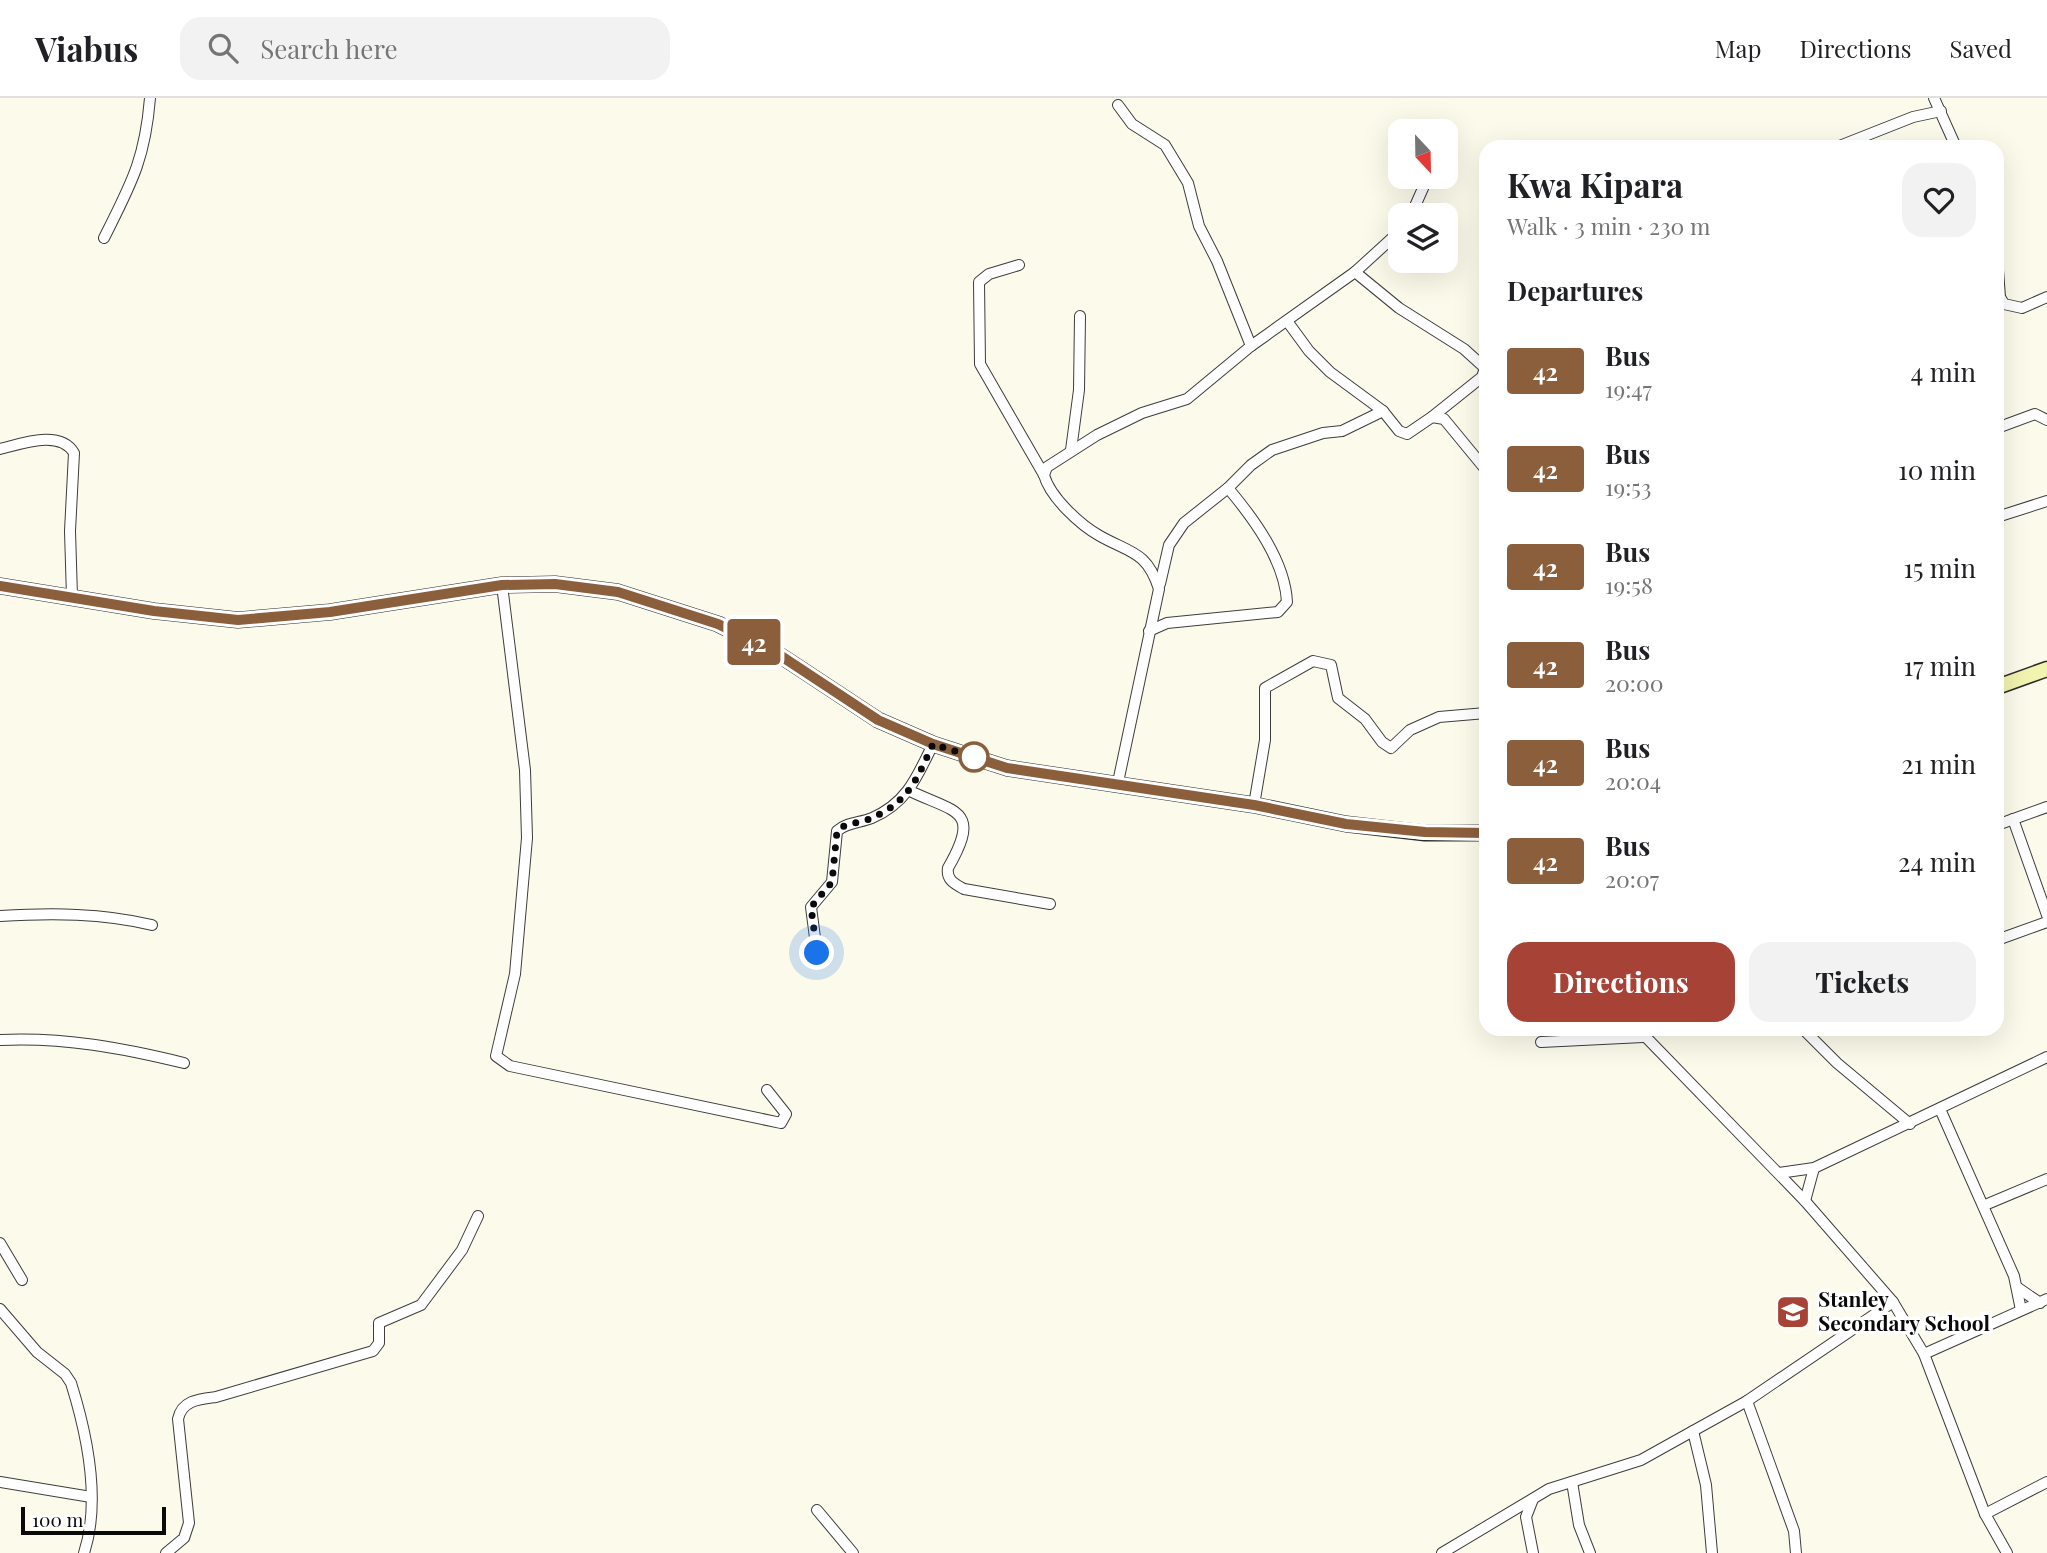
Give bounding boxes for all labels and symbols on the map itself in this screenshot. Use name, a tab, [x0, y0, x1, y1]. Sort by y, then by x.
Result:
north arrow	[1388, 119, 1458, 189]
line badge: 42	[722, 619, 786, 665]
unlabelled marker	[959, 742, 989, 772]
your location	[799, 935, 834, 970]
place label: Stanley Secondary School	[1818, 1284, 1990, 1336]
school or university icon: Stanley Secondary School	[1774, 1293, 1812, 1331]
scale bar	[21, 1504, 166, 1536]

